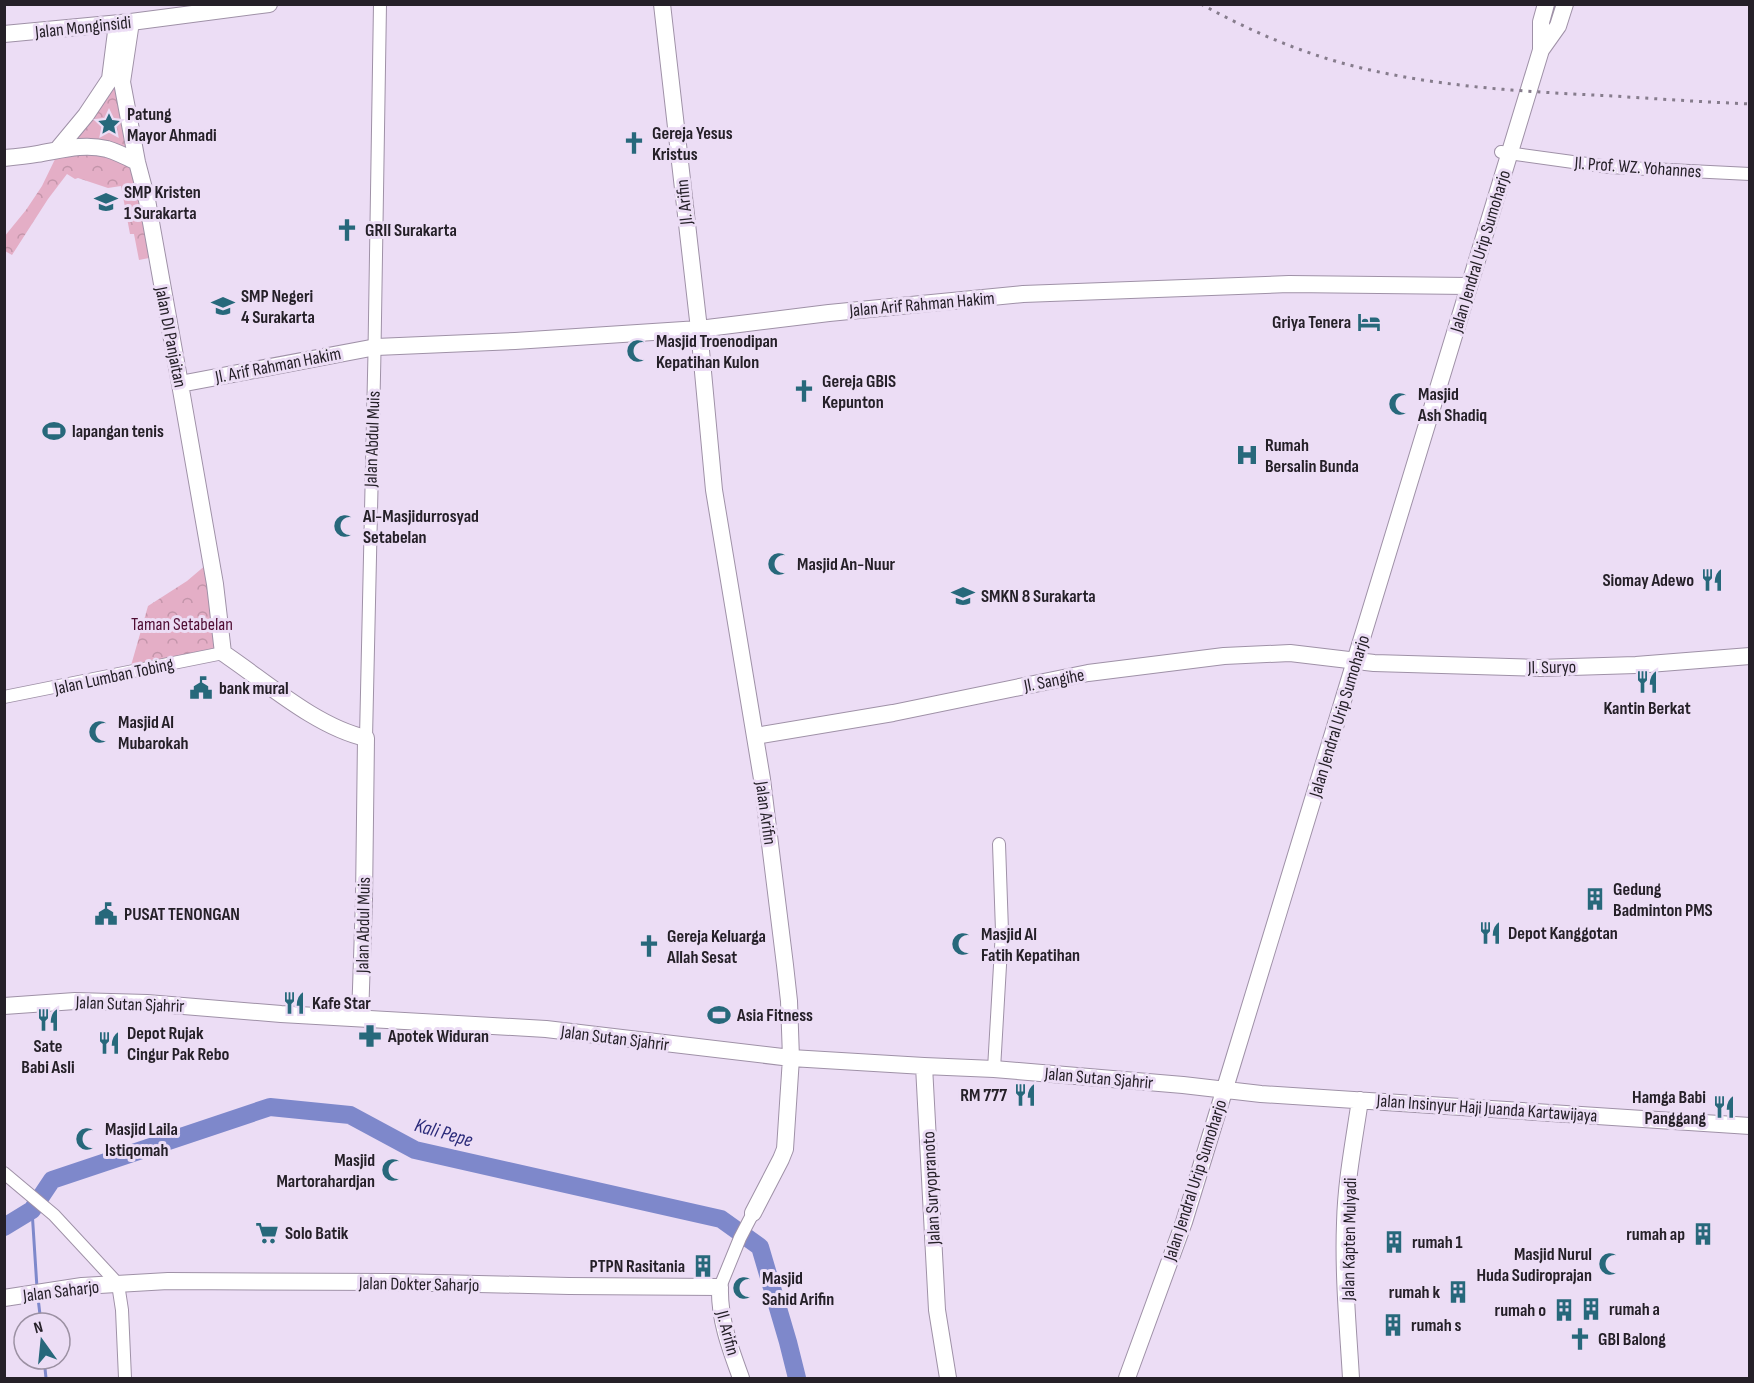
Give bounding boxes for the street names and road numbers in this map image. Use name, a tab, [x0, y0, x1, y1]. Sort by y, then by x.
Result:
street label: Jalan Monginsidi	[33, 12, 132, 43]
street label: Jl. Prof. WZ. Yohannes	[1573, 153, 1702, 182]
street label: Jalan Jendral Urip Sumoharjo	[1446, 168, 1515, 336]
street label: Jl. Arifin	[672, 178, 697, 227]
street label: Jalan DI Panjaitan	[150, 284, 191, 389]
street label: Jalan Arif Rahman Hakim	[848, 288, 996, 321]
street label: Jl. Arif Rahman Hakim	[213, 343, 343, 388]
street label: Jalan Abdul Muis	[360, 391, 385, 488]
street label: Jalan Jendral Urip Sumoharjo	[1305, 633, 1374, 801]
street label: Jalan Lumban Tobing	[52, 654, 176, 700]
street label: Jl. Suryo	[1527, 657, 1576, 678]
street label: Jl. Sangihe	[1021, 664, 1086, 697]
street label: Jalan Arifin	[751, 779, 780, 846]
street label: Jalan Abdul Muis	[352, 877, 375, 974]
street label: Jalan Sutan Sjahrir	[74, 992, 185, 1017]
street label: Jalan Sutan Sjahrir	[559, 1021, 670, 1056]
street label: Jalan Sutan Sjahrir	[1043, 1063, 1154, 1094]
street label: Jalan Insinyur Haji Juanda Kartawijaya	[1375, 1090, 1598, 1127]
street label: Jalan Jendral Urip Sumoharjo	[1159, 1097, 1231, 1264]
street label: Jalan Suryopranoto	[918, 1131, 945, 1246]
street label: Jalan Kapten Mulyadi	[1338, 1177, 1361, 1302]
street label: Jalan Dokter Saharjo	[358, 1273, 479, 1296]
street label: Jalan Saharjo	[21, 1276, 100, 1307]
street label: Jl. Arifin	[711, 1308, 744, 1358]

